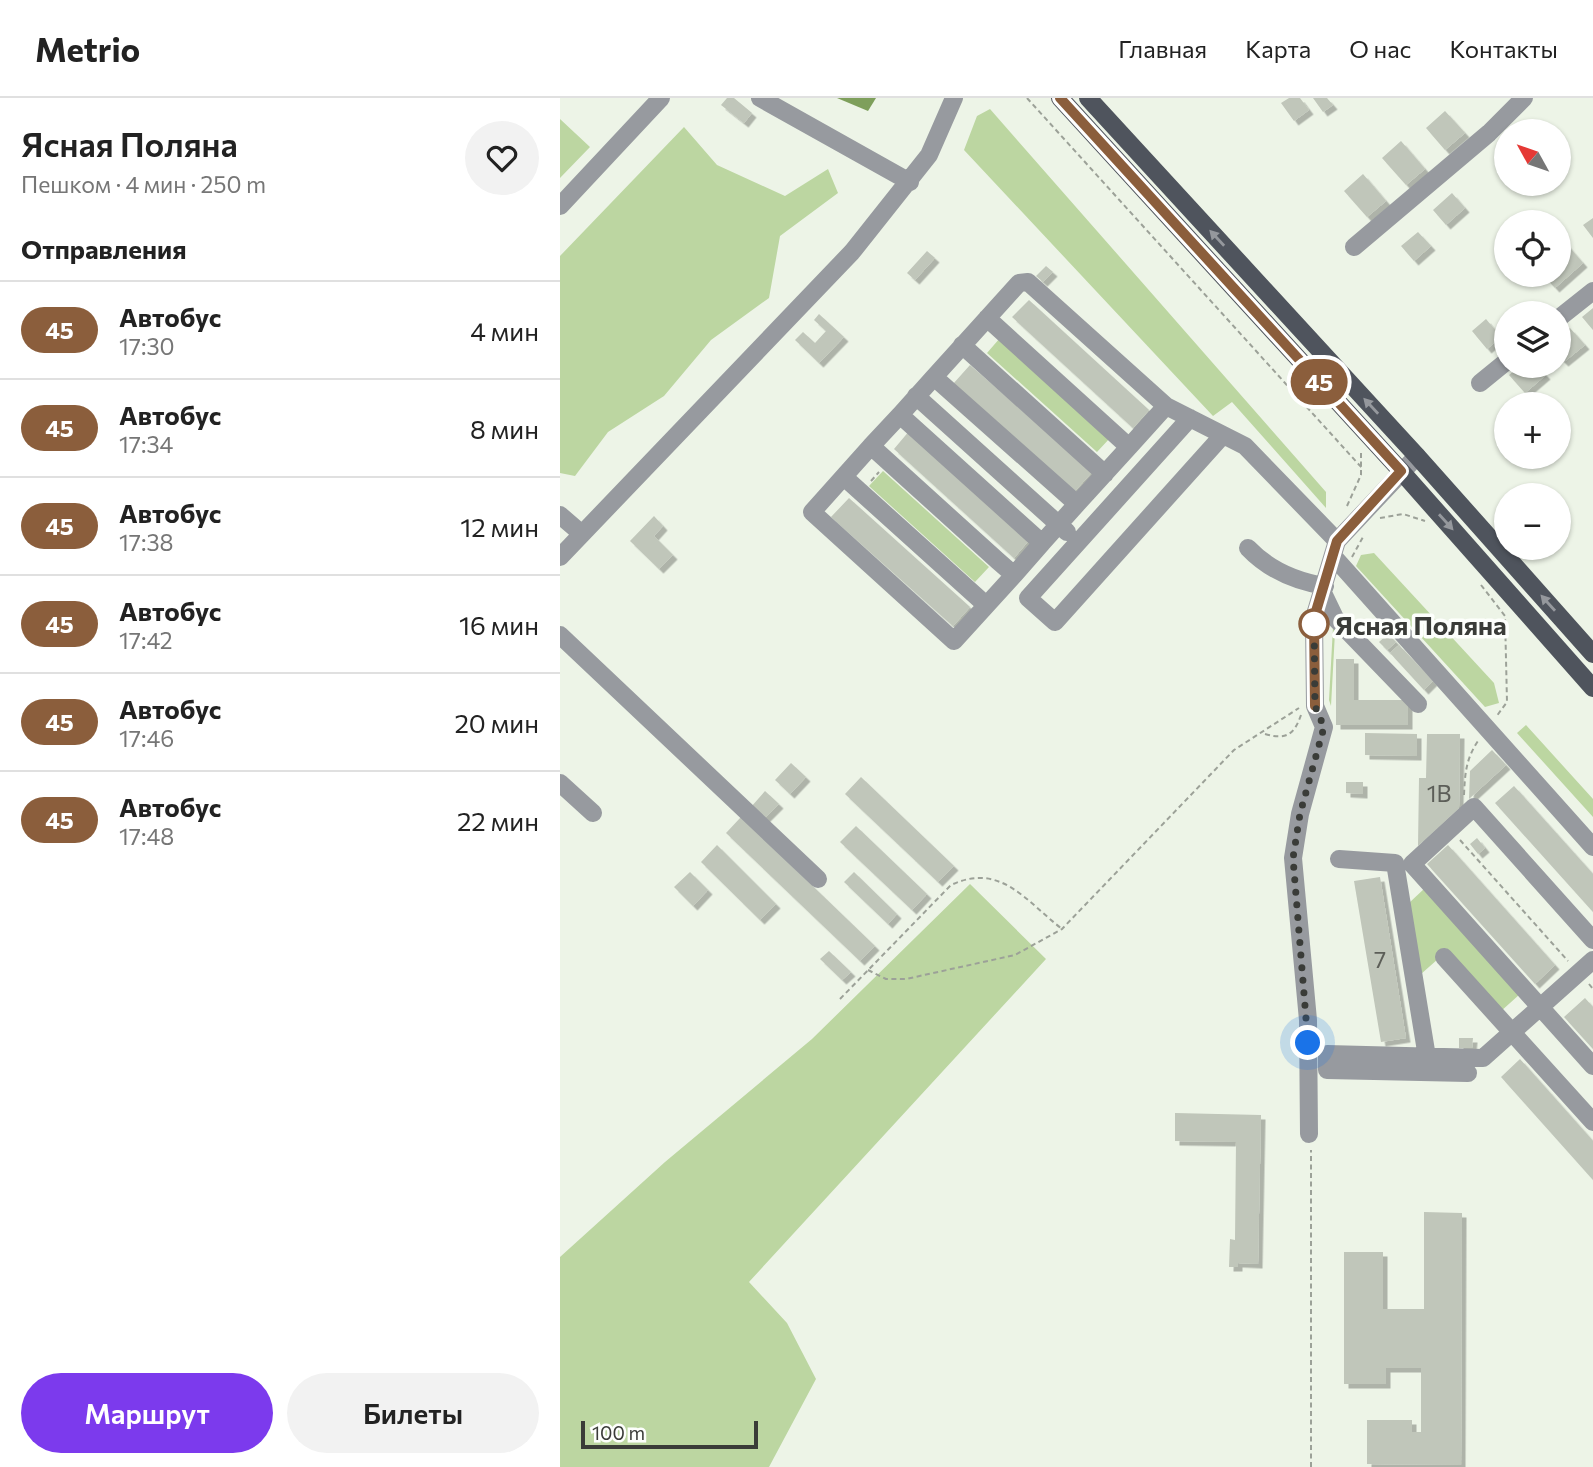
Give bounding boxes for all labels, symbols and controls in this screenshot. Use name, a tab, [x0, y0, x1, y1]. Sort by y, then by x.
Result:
text: Metrio	[35, 28, 140, 69]
text: Главная	[1118, 34, 1207, 63]
text: Карта	[1245, 34, 1311, 63]
text: О нас	[1349, 34, 1411, 63]
text: Контакты	[1449, 34, 1558, 63]
north arrow	[1494, 119, 1572, 196]
map controls	[1494, 119, 1571, 560]
button: heart	[465, 121, 539, 195]
text: Ясная Поляна	[21, 123, 238, 164]
text: Пешком · 4 мин · 250 m	[21, 170, 266, 198]
button: locate	[1494, 210, 1571, 287]
one-way arrow	[1209, 229, 1225, 247]
text: Отправления	[21, 233, 187, 264]
text: Автобус	[119, 301, 221, 332]
button: layers	[1494, 301, 1571, 378]
text: 45	[45, 315, 74, 344]
text: 4 мин	[470, 315, 539, 346]
text: 17:30	[119, 332, 175, 360]
line badge: 45	[1288, 359, 1350, 405]
text: 45	[1305, 367, 1333, 396]
button: +	[1494, 392, 1571, 469]
one-way arrow	[1363, 397, 1379, 415]
text: Автобус	[119, 399, 221, 430]
text: 45	[45, 413, 74, 442]
text: 8 мин	[470, 413, 539, 444]
text: 17:34	[119, 430, 173, 458]
button: −	[1494, 483, 1571, 560]
text: Автобус	[119, 497, 221, 528]
text: 45	[45, 511, 74, 540]
text: 12 мин	[460, 511, 539, 542]
one-way arrow	[1438, 514, 1453, 531]
text: 17:38	[119, 528, 174, 556]
one-way arrow	[1540, 594, 1556, 612]
text: Автобус	[119, 595, 221, 626]
text: 45	[45, 609, 74, 638]
text: 16 мин	[459, 609, 539, 640]
marker: Ясная Поляна	[1299, 609, 1329, 639]
place label: Ясная Поляна	[1335, 609, 1507, 640]
text: 17:42	[119, 626, 173, 654]
text: Автобус	[119, 693, 221, 724]
text: 45	[45, 707, 74, 736]
text: 20 мин	[454, 707, 539, 738]
text: 17:46	[119, 724, 174, 752]
house number: 1В	[1427, 779, 1451, 807]
text: Автобус	[119, 791, 221, 822]
text: 45	[45, 805, 74, 834]
text: 22 мин	[457, 805, 539, 836]
text: 17:48	[119, 822, 174, 850]
house number: 7	[1374, 945, 1386, 973]
your location	[1290, 1025, 1325, 1060]
button: Маршрут	[21, 1373, 273, 1453]
button: Билеты	[287, 1373, 539, 1453]
scale bar	[581, 1418, 758, 1450]
text: 100 m	[592, 1421, 645, 1444]

